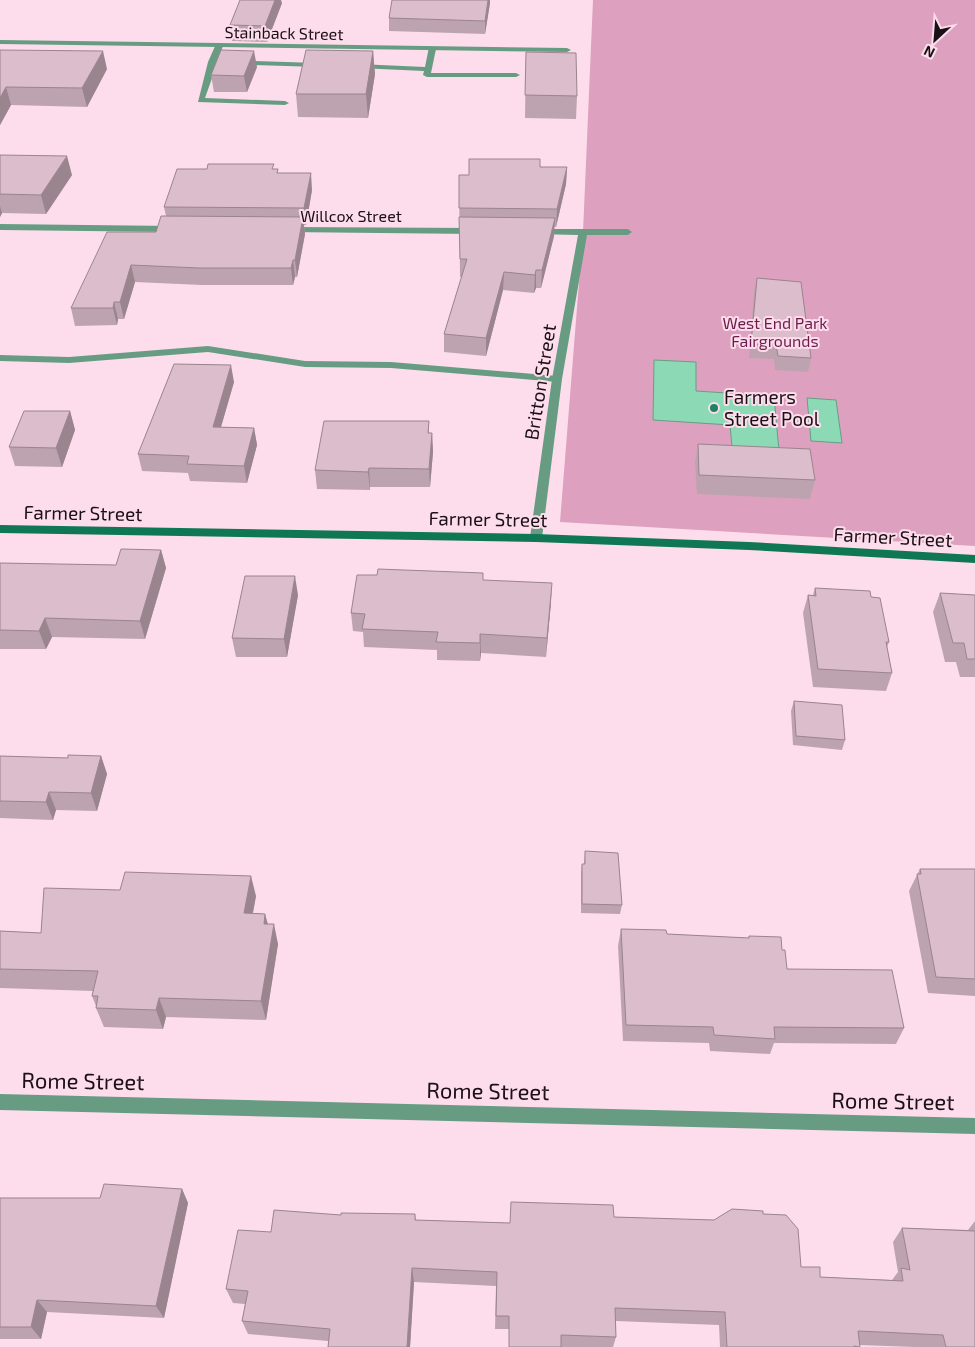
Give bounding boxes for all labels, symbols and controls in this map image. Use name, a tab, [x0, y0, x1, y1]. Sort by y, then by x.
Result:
north arrow	[910, 15, 960, 65]
street label: Stainback Street	[224, 22, 344, 43]
text: N	[921, 42, 937, 62]
street label: Willcox Street	[300, 206, 402, 225]
park label: West End Park Fairgrounds	[723, 313, 827, 350]
street label: Britton Street	[519, 322, 560, 442]
place label: Farmers Street Pool	[724, 385, 820, 430]
marker: Farmers Street Pool	[708, 402, 720, 414]
street label: Farmer Street	[23, 500, 143, 525]
street label: Farmer Street	[428, 506, 548, 531]
street label: Farmer Street	[833, 522, 953, 551]
street label: Rome Street	[21, 1066, 145, 1094]
street label: Rome Street	[426, 1076, 550, 1104]
street label: Rome Street	[831, 1086, 955, 1114]

